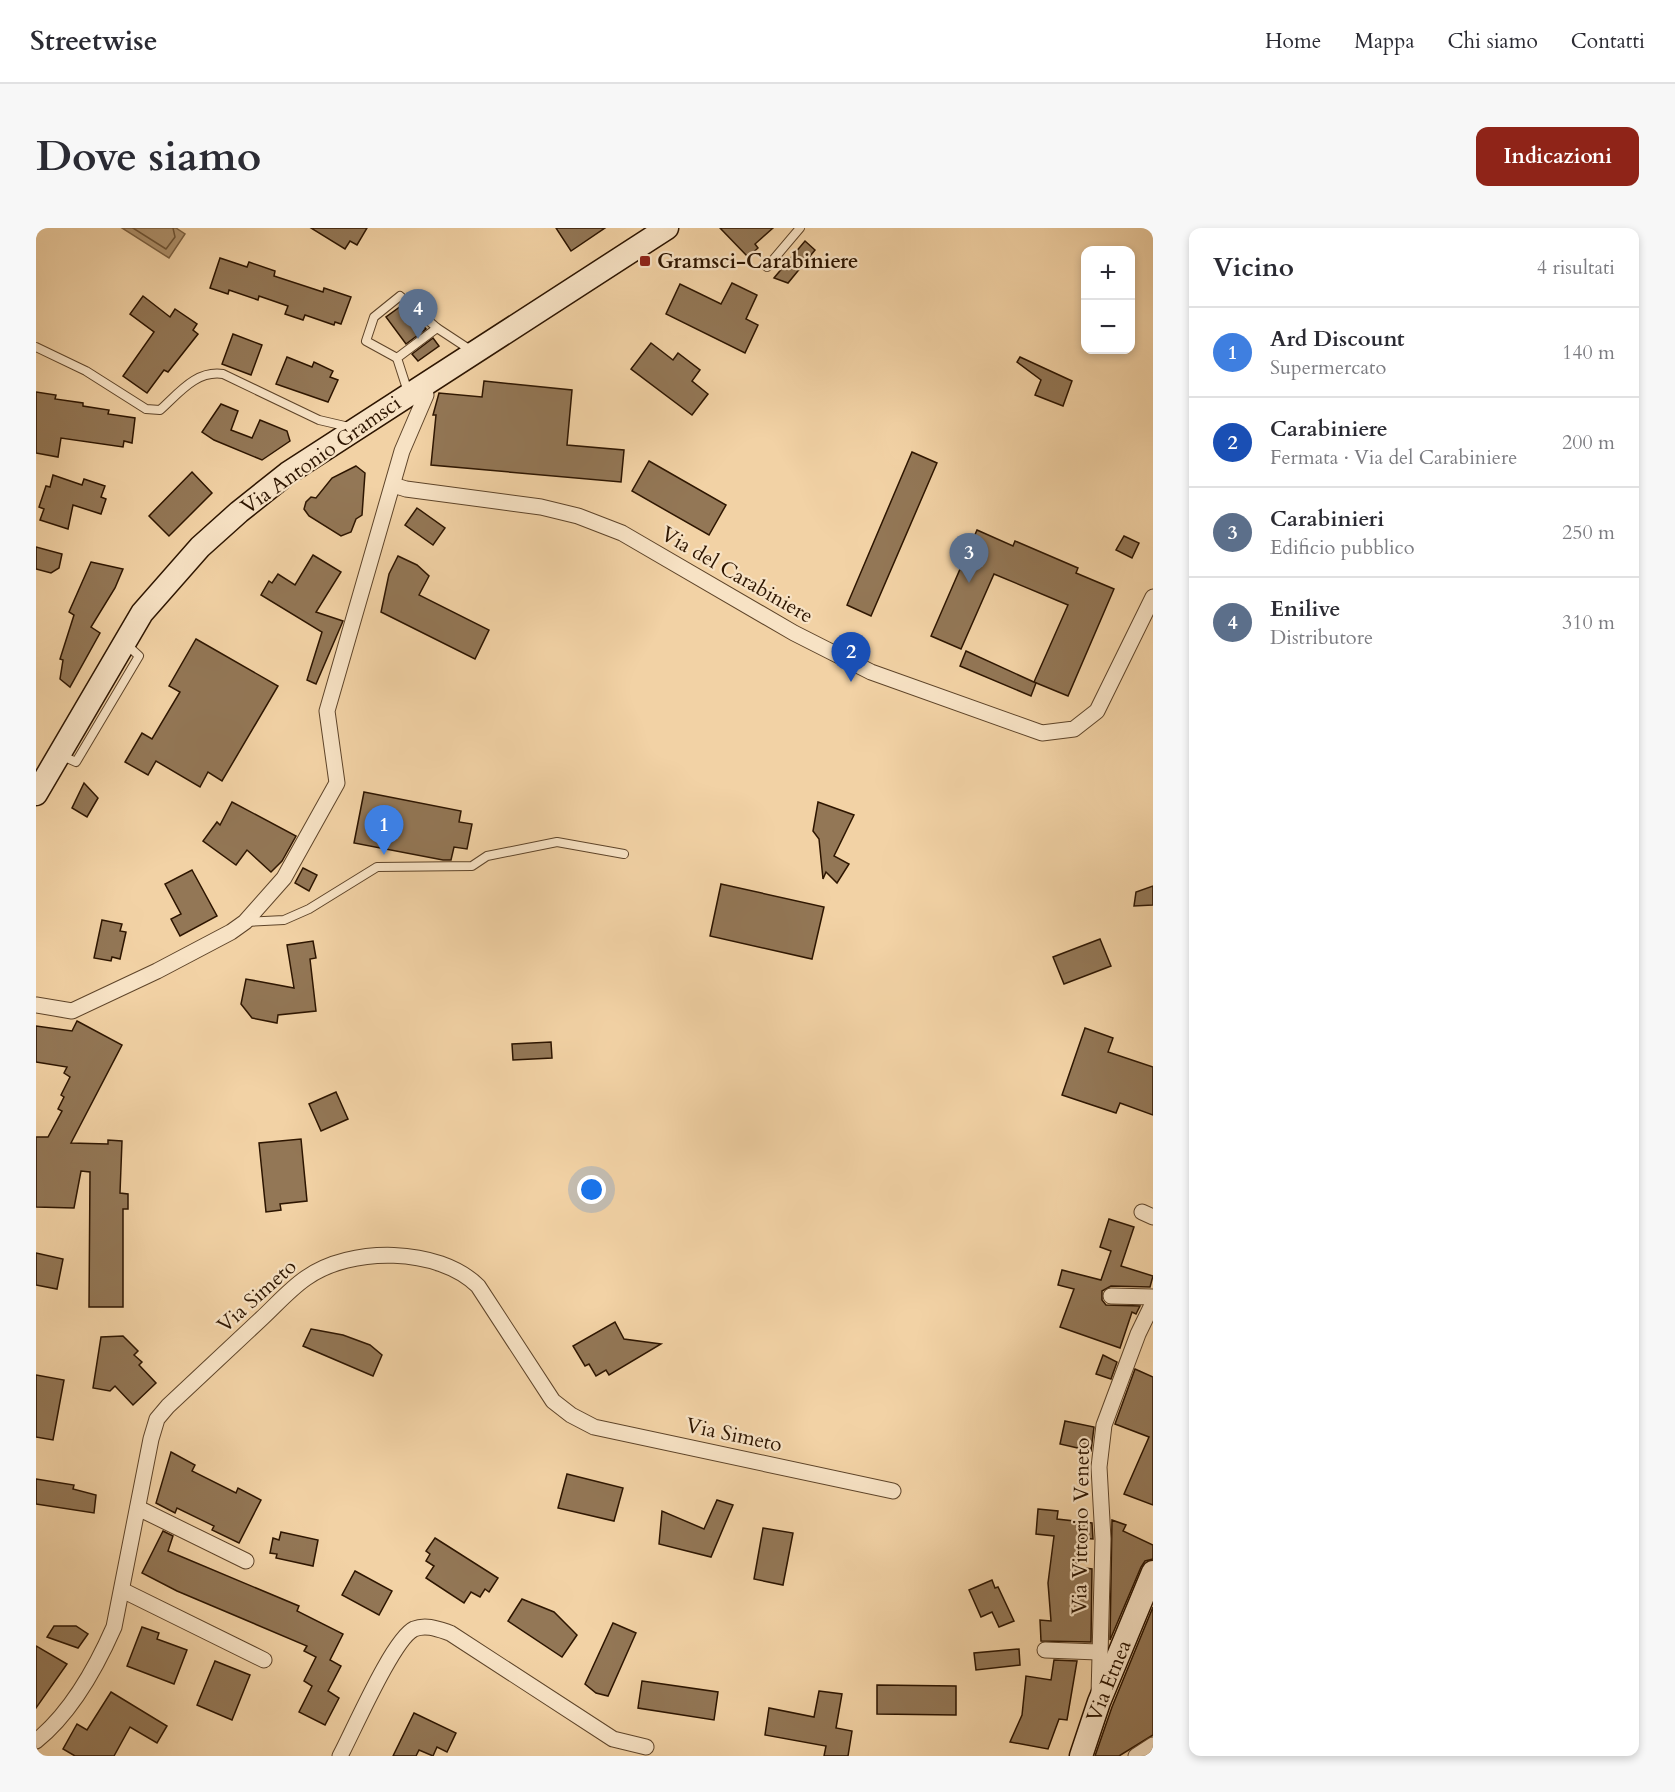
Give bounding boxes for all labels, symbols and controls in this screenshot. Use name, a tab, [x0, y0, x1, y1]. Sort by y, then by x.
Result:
text: Streetwise	[30, 22, 158, 60]
text: Home	[1265, 27, 1321, 56]
text: Mappa	[1354, 27, 1415, 56]
text: Chi siamo	[1448, 27, 1538, 56]
text: Contatti	[1571, 27, 1645, 56]
button: Indicazioni	[1476, 127, 1639, 186]
text: Dove siamo	[36, 128, 261, 185]
map controls	[1081, 246, 1135, 354]
button: +	[1081, 246, 1135, 300]
place label: Gramsci-Carabiniere	[657, 247, 858, 276]
text: Vicino	[1213, 250, 1294, 285]
marker: Gramsci-Carabiniere	[638, 254, 652, 268]
text: 4 risultati	[1537, 254, 1615, 281]
pin: 4	[398, 290, 437, 339]
button: −	[1081, 300, 1135, 354]
text: Ard Discount	[1270, 324, 1405, 354]
text: 1	[1227, 339, 1238, 366]
text: 140 m	[1562, 339, 1615, 366]
text: Supermercato	[1270, 354, 1386, 381]
street label: Via Antonio Gramsci	[235, 389, 407, 521]
text: Carabiniere	[1270, 414, 1388, 444]
text: 2	[1227, 429, 1238, 456]
text: 200 m	[1562, 429, 1615, 456]
text: Fermata · Via del Carabiniere	[1270, 444, 1517, 471]
text: Carabinieri	[1270, 504, 1384, 534]
text: 3	[1227, 519, 1238, 546]
text: 250 m	[1562, 519, 1615, 546]
street label: Via del Carabiniere	[656, 520, 818, 630]
pin: 3	[950, 534, 988, 583]
text: Edificio pubblico	[1270, 534, 1415, 561]
text: Enilive	[1270, 594, 1340, 624]
text: 4	[1227, 609, 1238, 636]
text: 310 m	[1562, 609, 1615, 636]
text: Distributore	[1270, 624, 1373, 651]
pin: 2	[832, 632, 870, 682]
pin: 1	[364, 806, 404, 855]
your location	[577, 1175, 606, 1204]
street label: Via Simeto	[211, 1253, 303, 1339]
street label: Via Simeto	[683, 1411, 785, 1459]
street label: Via Vittorio Veneto	[1065, 1437, 1097, 1615]
street label: Via Etnea	[1079, 1636, 1139, 1726]

